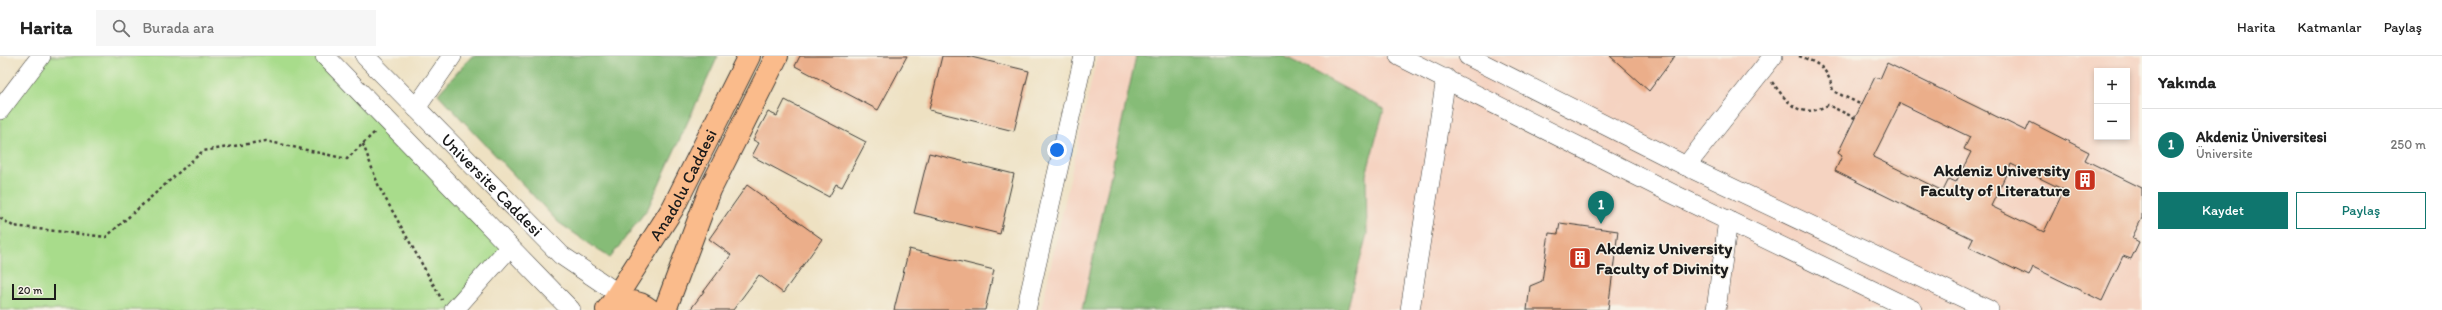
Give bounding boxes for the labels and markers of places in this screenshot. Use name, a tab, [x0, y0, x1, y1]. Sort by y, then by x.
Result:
place label: Akdeniz University Faculty of Literature	[1920, 160, 2071, 201]
building icon: Akdeniz University Faculty of Literature	[2072, 167, 2098, 193]
pin: 1	[1588, 191, 1614, 224]
place label: Akdeniz University Faculty of Divinity	[1595, 238, 1733, 279]
building icon: Akdeniz University Faculty of Divinity	[1567, 245, 1593, 271]

